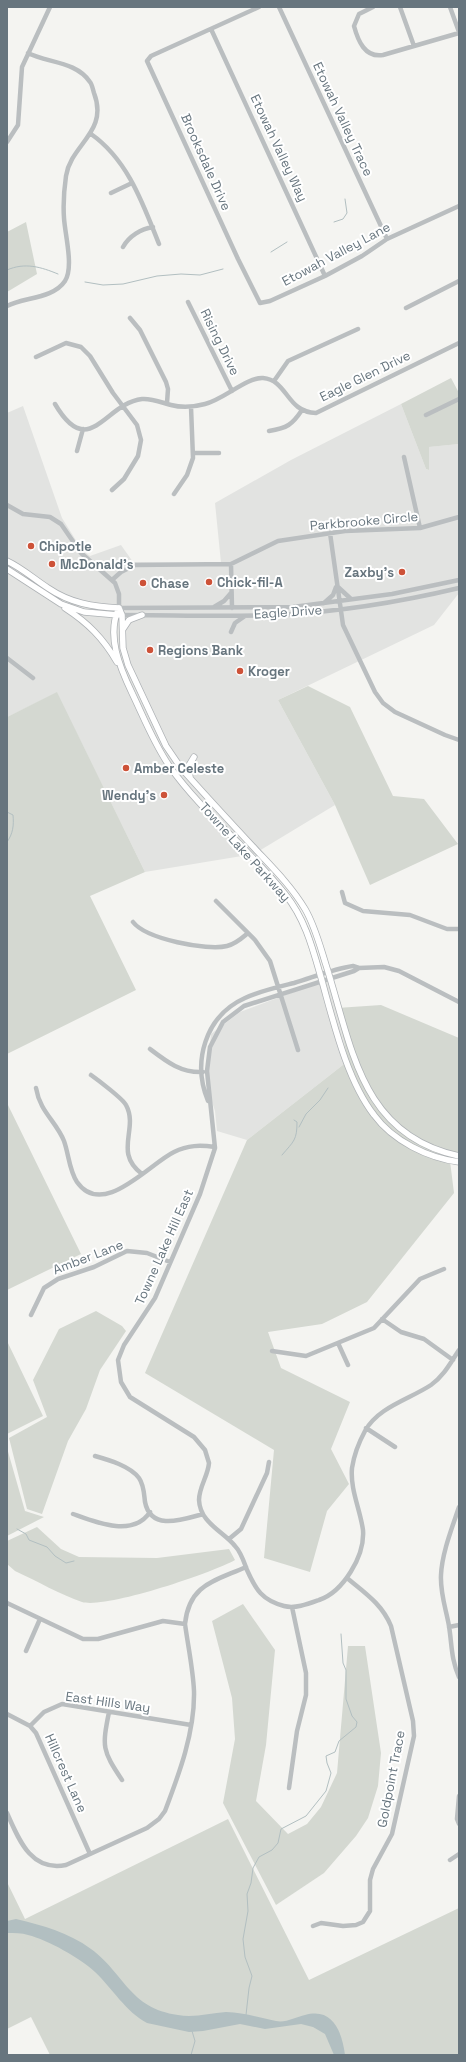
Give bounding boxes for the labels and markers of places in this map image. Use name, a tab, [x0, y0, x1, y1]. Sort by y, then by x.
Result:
place label: Chipotle	[39, 538, 92, 555]
marker: Chipotle	[26, 541, 36, 551]
place label: McDonald's	[60, 556, 134, 573]
marker: McDonald's	[47, 559, 57, 569]
place label: Zaxby's	[344, 564, 394, 581]
marker: Zaxby's	[397, 567, 407, 577]
place label: Chick-fil-A	[217, 574, 283, 591]
place label: Chase	[151, 575, 189, 592]
marker: Chick-fil-A	[204, 577, 214, 587]
marker: Chase	[138, 578, 148, 588]
place label: Regions Bank	[158, 642, 244, 659]
marker: Regions Bank	[145, 645, 155, 655]
place label: Kroger	[248, 663, 290, 680]
marker: Kroger	[235, 666, 245, 676]
place label: Amber Celeste	[134, 760, 224, 777]
marker: Amber Celeste	[121, 763, 131, 773]
place label: Wendy's	[102, 787, 156, 804]
marker: Wendy's	[159, 790, 169, 800]

